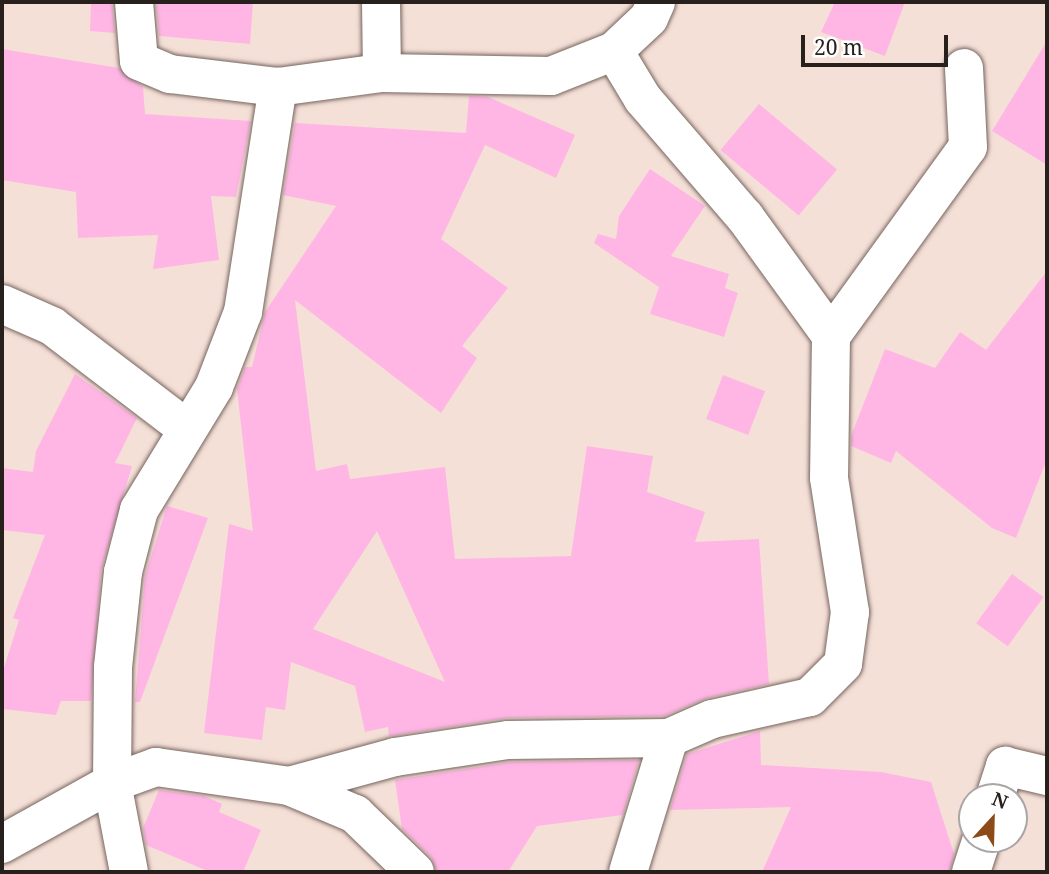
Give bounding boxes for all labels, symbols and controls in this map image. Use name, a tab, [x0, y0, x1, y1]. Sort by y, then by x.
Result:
scale bar	[804, 21, 951, 65]
text: 20 m	[814, 33, 863, 61]
north arrow	[958, 783, 1028, 853]
text: N	[988, 786, 1012, 815]

